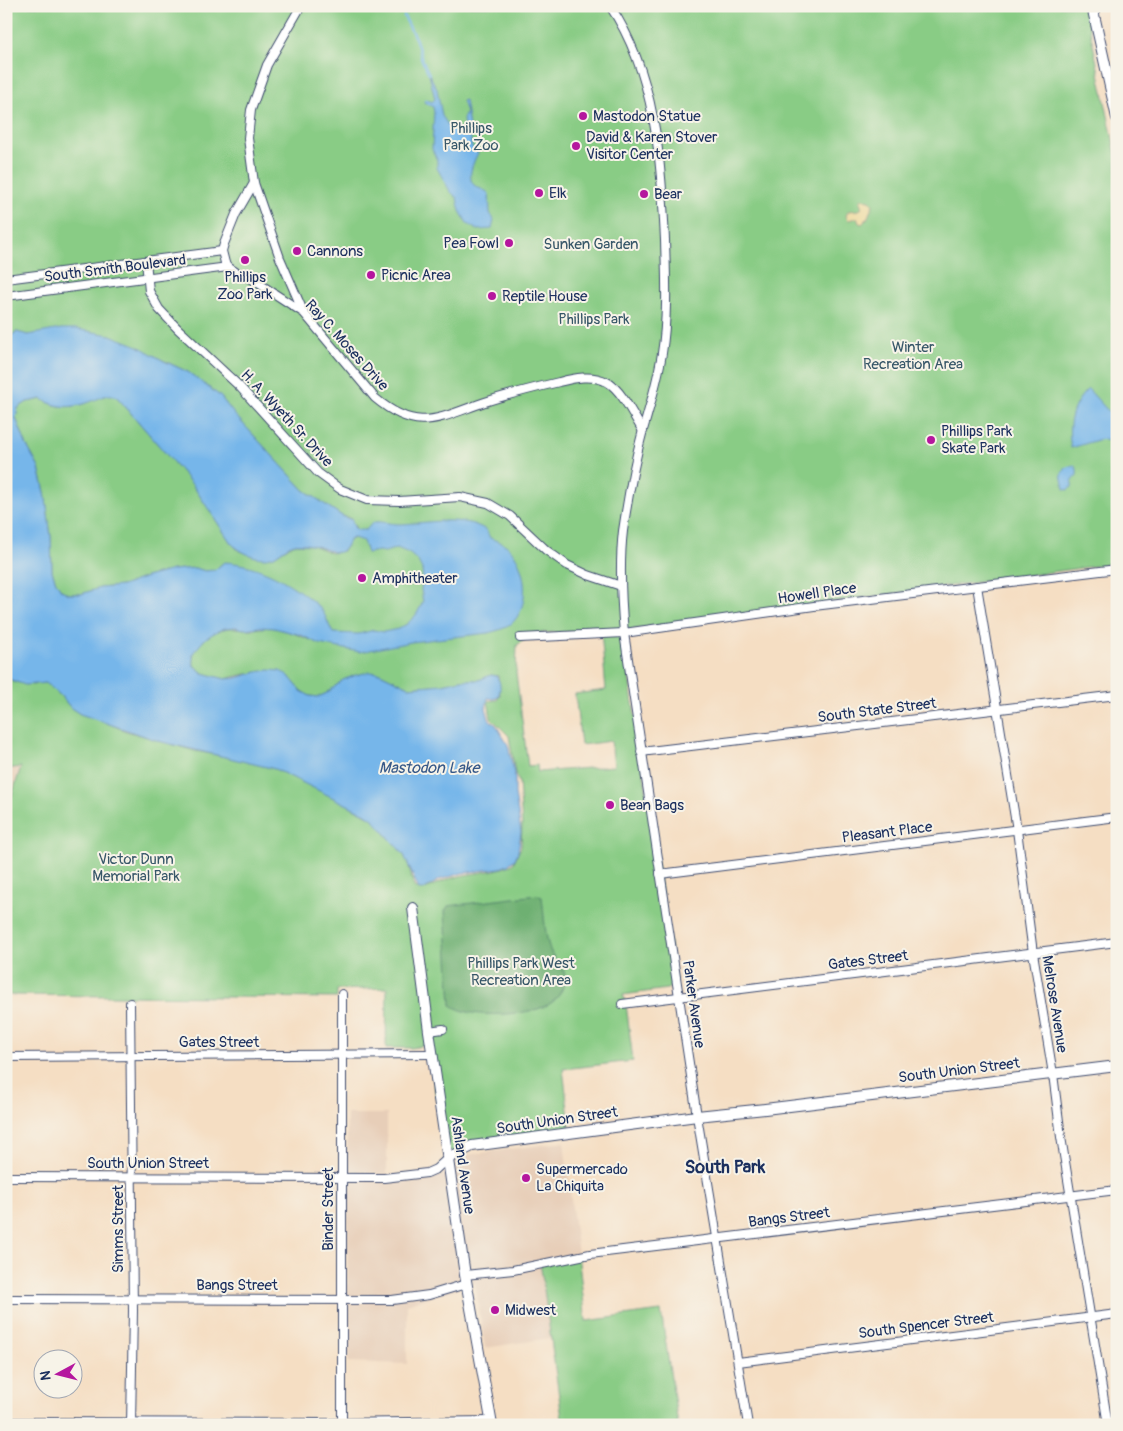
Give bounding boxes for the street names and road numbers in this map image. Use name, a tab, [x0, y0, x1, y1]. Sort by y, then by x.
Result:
street label: South Smith Boulevard	[43, 250, 187, 287]
street label: Ray C. Moses Drive	[301, 296, 393, 395]
street label: H. A. Wyeth Sr. Drive	[237, 366, 337, 471]
street label: Howell Place	[777, 578, 858, 608]
street label: South State Street	[817, 694, 938, 727]
street label: Pleasant Place	[841, 817, 934, 847]
street label: Gates Street	[827, 946, 910, 975]
street label: Melrose Avenue	[1037, 954, 1072, 1055]
street label: Parker Avenue	[678, 959, 709, 1050]
street label: Gates Street	[179, 1033, 260, 1052]
street label: South Union Street	[897, 1054, 1022, 1087]
street label: South Union Street	[495, 1102, 620, 1138]
street label: Ashland Avenue	[446, 1115, 479, 1216]
street label: South Union Street	[87, 1154, 210, 1173]
street label: Binder Street	[319, 1166, 338, 1251]
street label: Simms Street	[109, 1184, 128, 1273]
street label: Bangs Street	[747, 1203, 832, 1232]
street label: Bangs Street	[196, 1276, 279, 1295]
street label: South Spencer Street	[857, 1308, 996, 1343]

